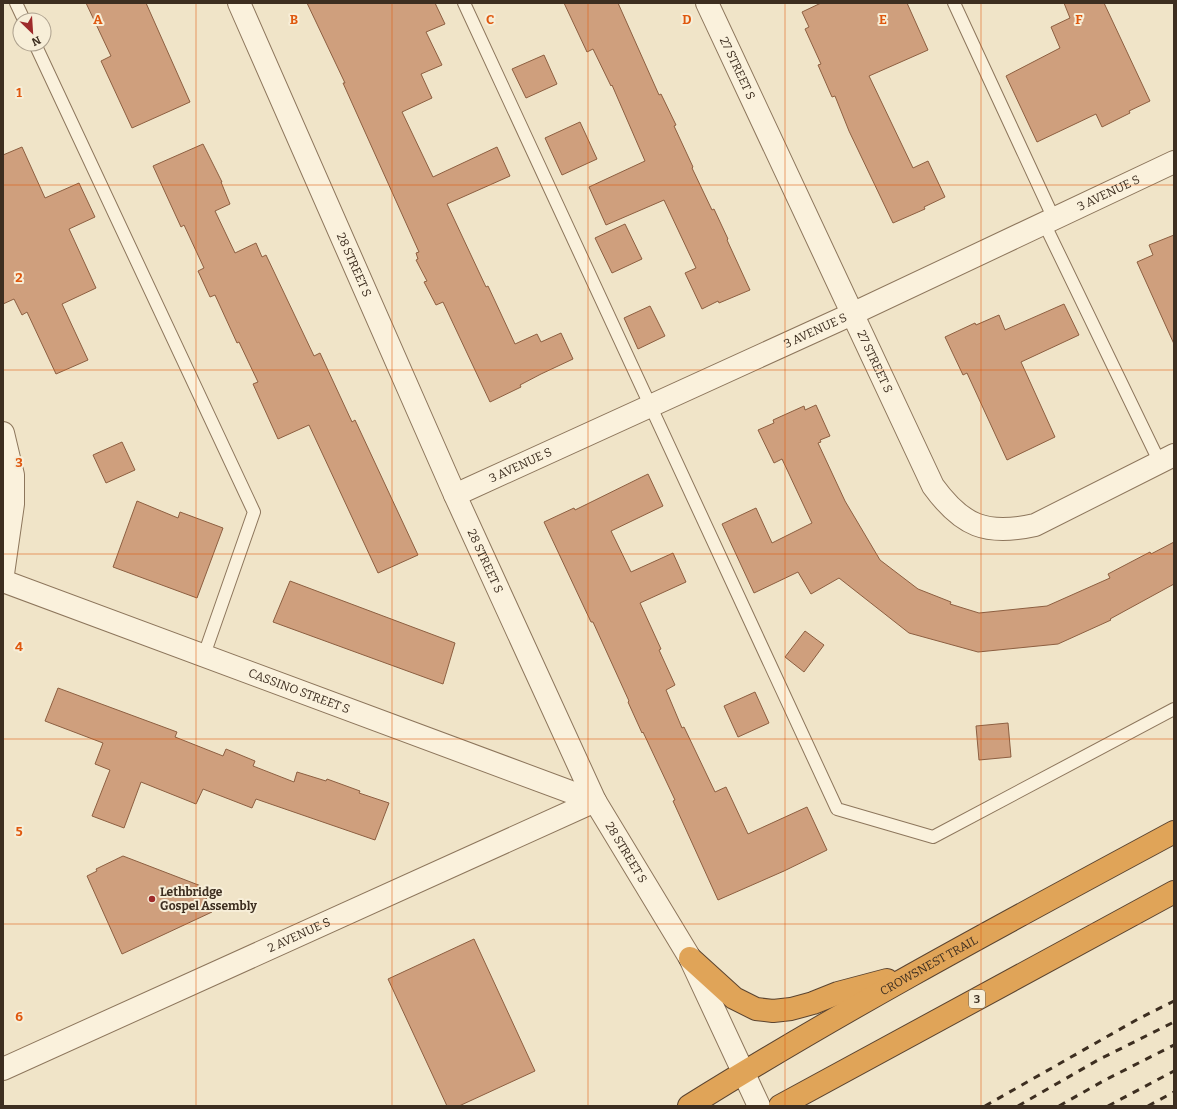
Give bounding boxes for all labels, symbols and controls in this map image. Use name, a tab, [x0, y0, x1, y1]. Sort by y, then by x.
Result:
north arrow	[12, 12, 52, 52]
text: A	[93, 12, 103, 27]
text: B	[290, 12, 298, 27]
text: C	[486, 12, 494, 27]
text: D	[682, 12, 692, 27]
text: E	[879, 12, 887, 27]
text: F	[1075, 12, 1083, 27]
text: N	[29, 33, 43, 49]
street label: 27 STREET S	[717, 35, 758, 102]
text: 1	[16, 85, 22, 100]
street label: 3 AVENUE S	[1075, 172, 1142, 214]
street label: 28 STREET S	[334, 231, 374, 299]
text: 2	[15, 270, 23, 285]
street label: 3 AVENUE S	[782, 310, 849, 351]
street label: 27 STREET S	[854, 328, 895, 395]
street label: 3 AVENUE S	[487, 445, 554, 486]
text: 3	[15, 455, 23, 470]
street label: 28 STREET S	[465, 527, 506, 595]
text: 4	[15, 639, 23, 654]
street label: CASSINO STREET S	[246, 666, 352, 716]
street label: 28 STREET S	[602, 819, 650, 885]
text: 5	[15, 824, 23, 839]
place label: Lethbridge Gospel Assembly	[160, 885, 257, 913]
marker: Lethbridge Gospel Assembly	[147, 894, 157, 904]
street label: 2 AVENUE S	[266, 915, 333, 955]
street label: CROWSNEST TRAIL	[878, 933, 980, 998]
road number: 3	[969, 990, 985, 1008]
text: 6	[15, 1009, 23, 1024]

